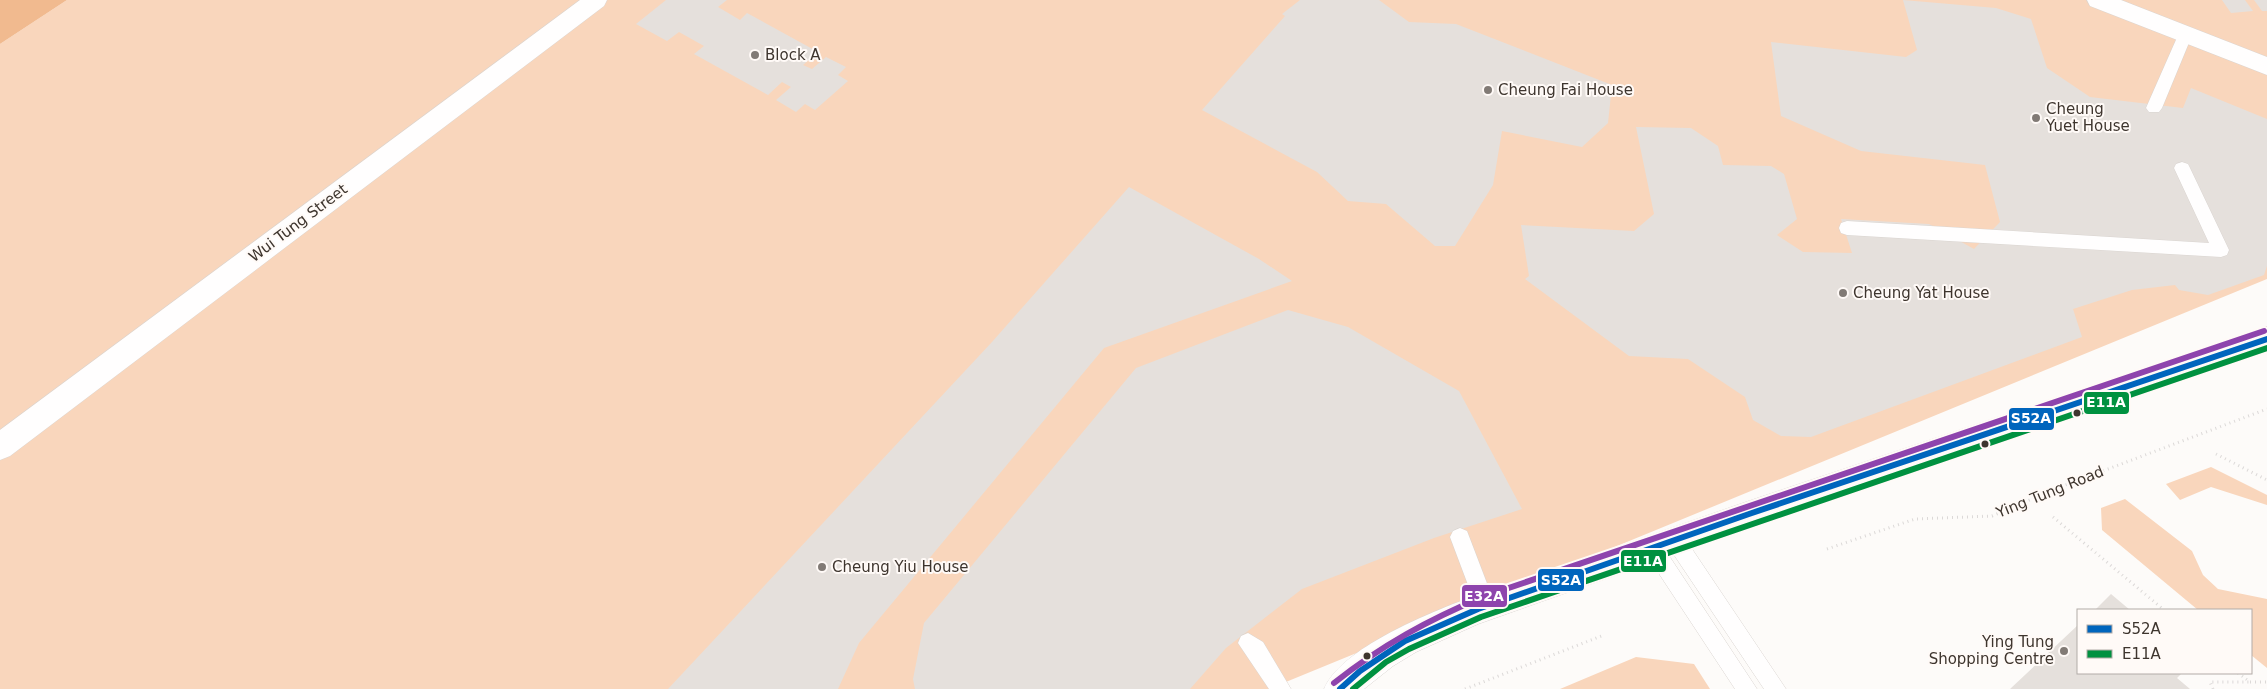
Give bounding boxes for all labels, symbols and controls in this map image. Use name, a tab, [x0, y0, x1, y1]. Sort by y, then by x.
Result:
place label: Block A	[765, 46, 821, 64]
marker: Block A	[749, 49, 761, 61]
place label: Cheung Fai House	[1498, 81, 1633, 99]
marker: Cheung Fai House	[1482, 84, 1494, 96]
place label: Cheung Yuet House	[2045, 100, 2130, 135]
marker: Cheung Yuet House	[2030, 112, 2042, 124]
street label: Wui Tung Street	[245, 180, 351, 266]
place label: Cheung Yat House	[1853, 284, 1989, 302]
marker: Cheung Yat House	[1837, 287, 1849, 299]
line badge: E11A	[2083, 391, 2130, 415]
text: E11A	[2086, 394, 2126, 410]
line badge: S52A	[2008, 407, 2055, 431]
unlabelled marker	[2072, 408, 2082, 418]
text: S52A	[2011, 410, 2051, 426]
unlabelled marker	[1980, 439, 1990, 449]
street label: Ying Tung Road	[1993, 462, 2106, 522]
line badge: E11A	[1620, 549, 1667, 573]
text: E11A	[1623, 553, 1663, 569]
place label: Cheung Yiu House	[832, 558, 969, 576]
marker: Cheung Yiu House	[816, 561, 828, 573]
line badge: S52A	[1537, 568, 1585, 592]
text: S52A	[1541, 572, 1581, 588]
line badge: E32A	[1461, 584, 1508, 608]
text: E32A	[1464, 588, 1504, 604]
legend	[2077, 609, 2252, 674]
text: S52A	[2122, 620, 2162, 638]
place label: Ying Tung Shopping Centre	[1929, 633, 2054, 668]
marker: Ying Tung Shopping Centre	[2058, 645, 2070, 657]
text: E11A	[2122, 645, 2162, 663]
unlabelled marker	[1362, 651, 1372, 661]

